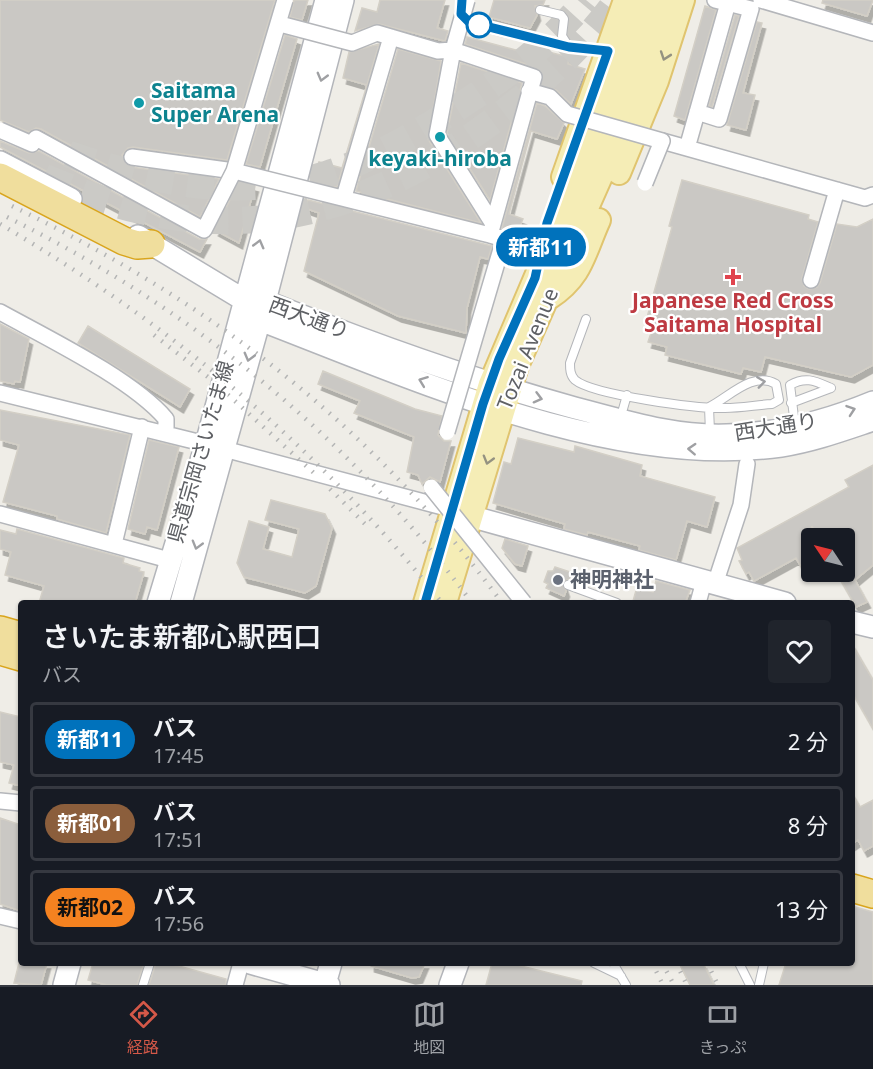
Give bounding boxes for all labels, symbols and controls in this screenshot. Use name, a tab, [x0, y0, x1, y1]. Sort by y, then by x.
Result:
unlabelled marker	[466, 12, 492, 38]
one-way arrow	[660, 50, 673, 61]
one-way arrow	[317, 71, 329, 82]
place label: Saitama Super Arena	[151, 76, 279, 128]
marker: Saitama Super Arena	[132, 96, 146, 110]
marker: keyaki-hiroba	[433, 130, 447, 144]
place label: keyaki-hiroba	[368, 144, 512, 172]
line badge: 新都11	[499, 228, 583, 266]
text: 新都11	[508, 233, 574, 261]
one-way arrow	[252, 239, 265, 249]
marker: Japanese Red Cross Saitama Hospital	[724, 268, 742, 286]
street label: Tozai Avenue	[490, 284, 564, 414]
place label: Japanese Red Cross Saitama Hospital	[630, 286, 834, 338]
street label: 西大通り	[265, 290, 354, 345]
one-way arrow	[244, 352, 256, 362]
street label: 県道宗岡さいたま線	[161, 357, 239, 546]
one-way arrow	[418, 376, 429, 389]
one-way arrow	[756, 377, 766, 389]
one-way arrow	[532, 391, 543, 403]
one-way arrow	[846, 405, 856, 418]
street label: 西大通り	[732, 406, 820, 446]
one-way arrow	[688, 443, 697, 456]
one-way arrow	[483, 454, 495, 465]
north arrow	[801, 528, 855, 582]
map controls	[801, 528, 855, 582]
one-way arrow	[192, 539, 204, 550]
place label: 神明神社	[570, 565, 654, 593]
marker: 神明神社	[551, 573, 565, 587]
text: さいたま新都心駅西口	[42, 617, 321, 655]
button: heart	[768, 620, 831, 683]
text: バス	[42, 661, 82, 688]
text: バス	[153, 712, 197, 742]
text: 新都11	[57, 725, 123, 753]
text: 2 分	[788, 726, 828, 756]
text: 17:45	[153, 742, 204, 769]
text: バス	[153, 796, 197, 826]
text: 新都01	[57, 809, 123, 837]
text: 8 分	[788, 810, 828, 840]
text: 17:51	[153, 826, 204, 853]
text: バス	[153, 880, 197, 910]
text: 新都02	[57, 893, 123, 921]
text: 13 分	[775, 894, 828, 924]
text: 17:56	[153, 910, 204, 937]
tab: 経路	[127, 998, 160, 1058]
tab: 地図	[413, 998, 446, 1058]
tab: きっぷ	[699, 998, 746, 1058]

